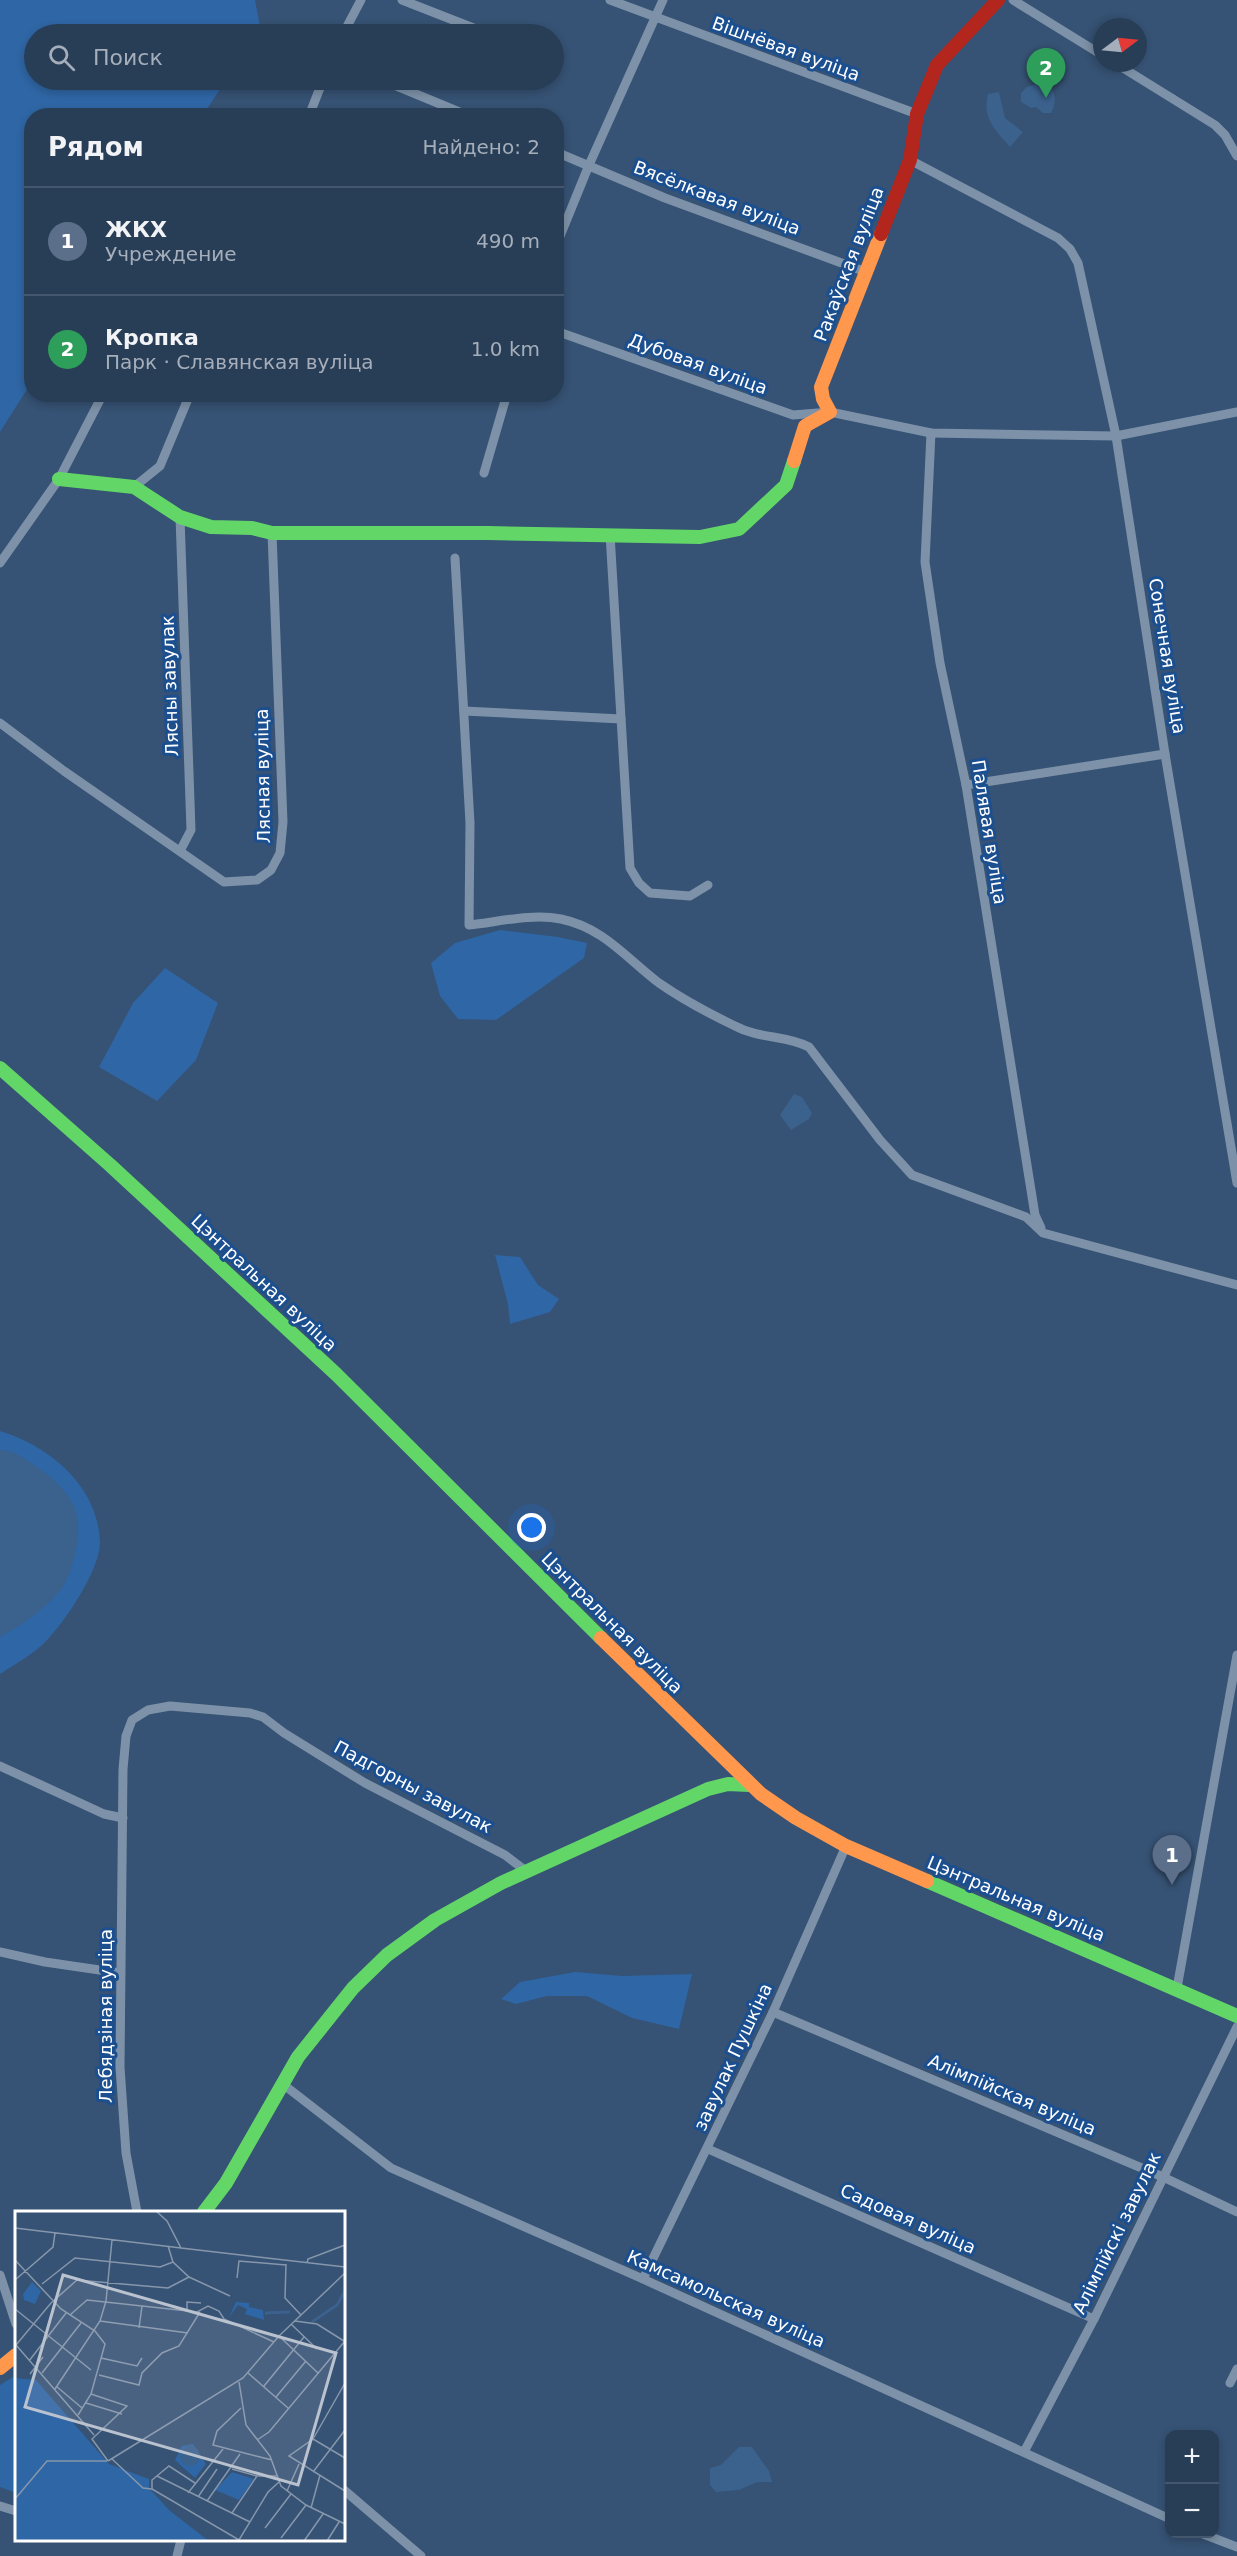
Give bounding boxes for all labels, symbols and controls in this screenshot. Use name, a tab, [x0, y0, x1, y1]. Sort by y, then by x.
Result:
street label: Вішнёвая вуліца	[709, 12, 863, 85]
north arrow	[1093, 18, 1147, 72]
search box	[24, 24, 564, 90]
icon: search	[45, 41, 78, 74]
text: Поиск	[93, 45, 163, 70]
pin: 2	[1026, 48, 1066, 98]
text: Рядом	[48, 132, 144, 162]
text: Найдено: 2	[422, 135, 540, 159]
street label: Вясёлкавая вуліца	[631, 156, 803, 239]
street label: Ракаўская вуліца	[809, 184, 888, 344]
text: ЖКХ	[105, 217, 167, 242]
text: 1	[61, 229, 74, 253]
text: 490 m	[476, 229, 540, 253]
text: Учреждение	[105, 242, 237, 266]
text: Кропка	[105, 325, 199, 350]
street label: Дубовая вуліца	[626, 329, 770, 398]
text: 2	[61, 337, 74, 361]
text: 1.0 km	[471, 337, 540, 361]
text: Парк · Славянская вуліца	[105, 350, 374, 374]
street label: Сонечная вуліца	[1145, 577, 1190, 735]
street label: Лясны завулак	[157, 615, 182, 757]
street label: Лясная вуліца	[251, 708, 274, 844]
street label: Палявая вуліца	[968, 758, 1011, 906]
street label: Цэнтральная вуліца	[187, 1210, 341, 1355]
your location	[517, 1513, 546, 1542]
street label: Цэнтральная вуліца	[537, 1548, 687, 1698]
street label: Падгорны завулак	[331, 1736, 496, 1837]
pin: 1	[1152, 1836, 1192, 1885]
street label: Цэнтральная вуліца	[924, 1852, 1108, 1946]
street label: Лебядзіная вуліца	[95, 1929, 116, 2103]
street label: завулак Пушкіна	[689, 1980, 776, 2134]
street label: Алімпійская вуліца	[925, 2050, 1099, 2139]
street label: Алімпійскі завулак	[1068, 2148, 1165, 2317]
street label: Садовая вуліца	[837, 2179, 979, 2258]
inset map	[15, 2211, 345, 2541]
street label: Камсамольская вуліца	[624, 2245, 828, 2352]
map controls	[1165, 2430, 1219, 2538]
button: +	[1165, 2430, 1219, 2484]
button: −	[1165, 2484, 1219, 2538]

